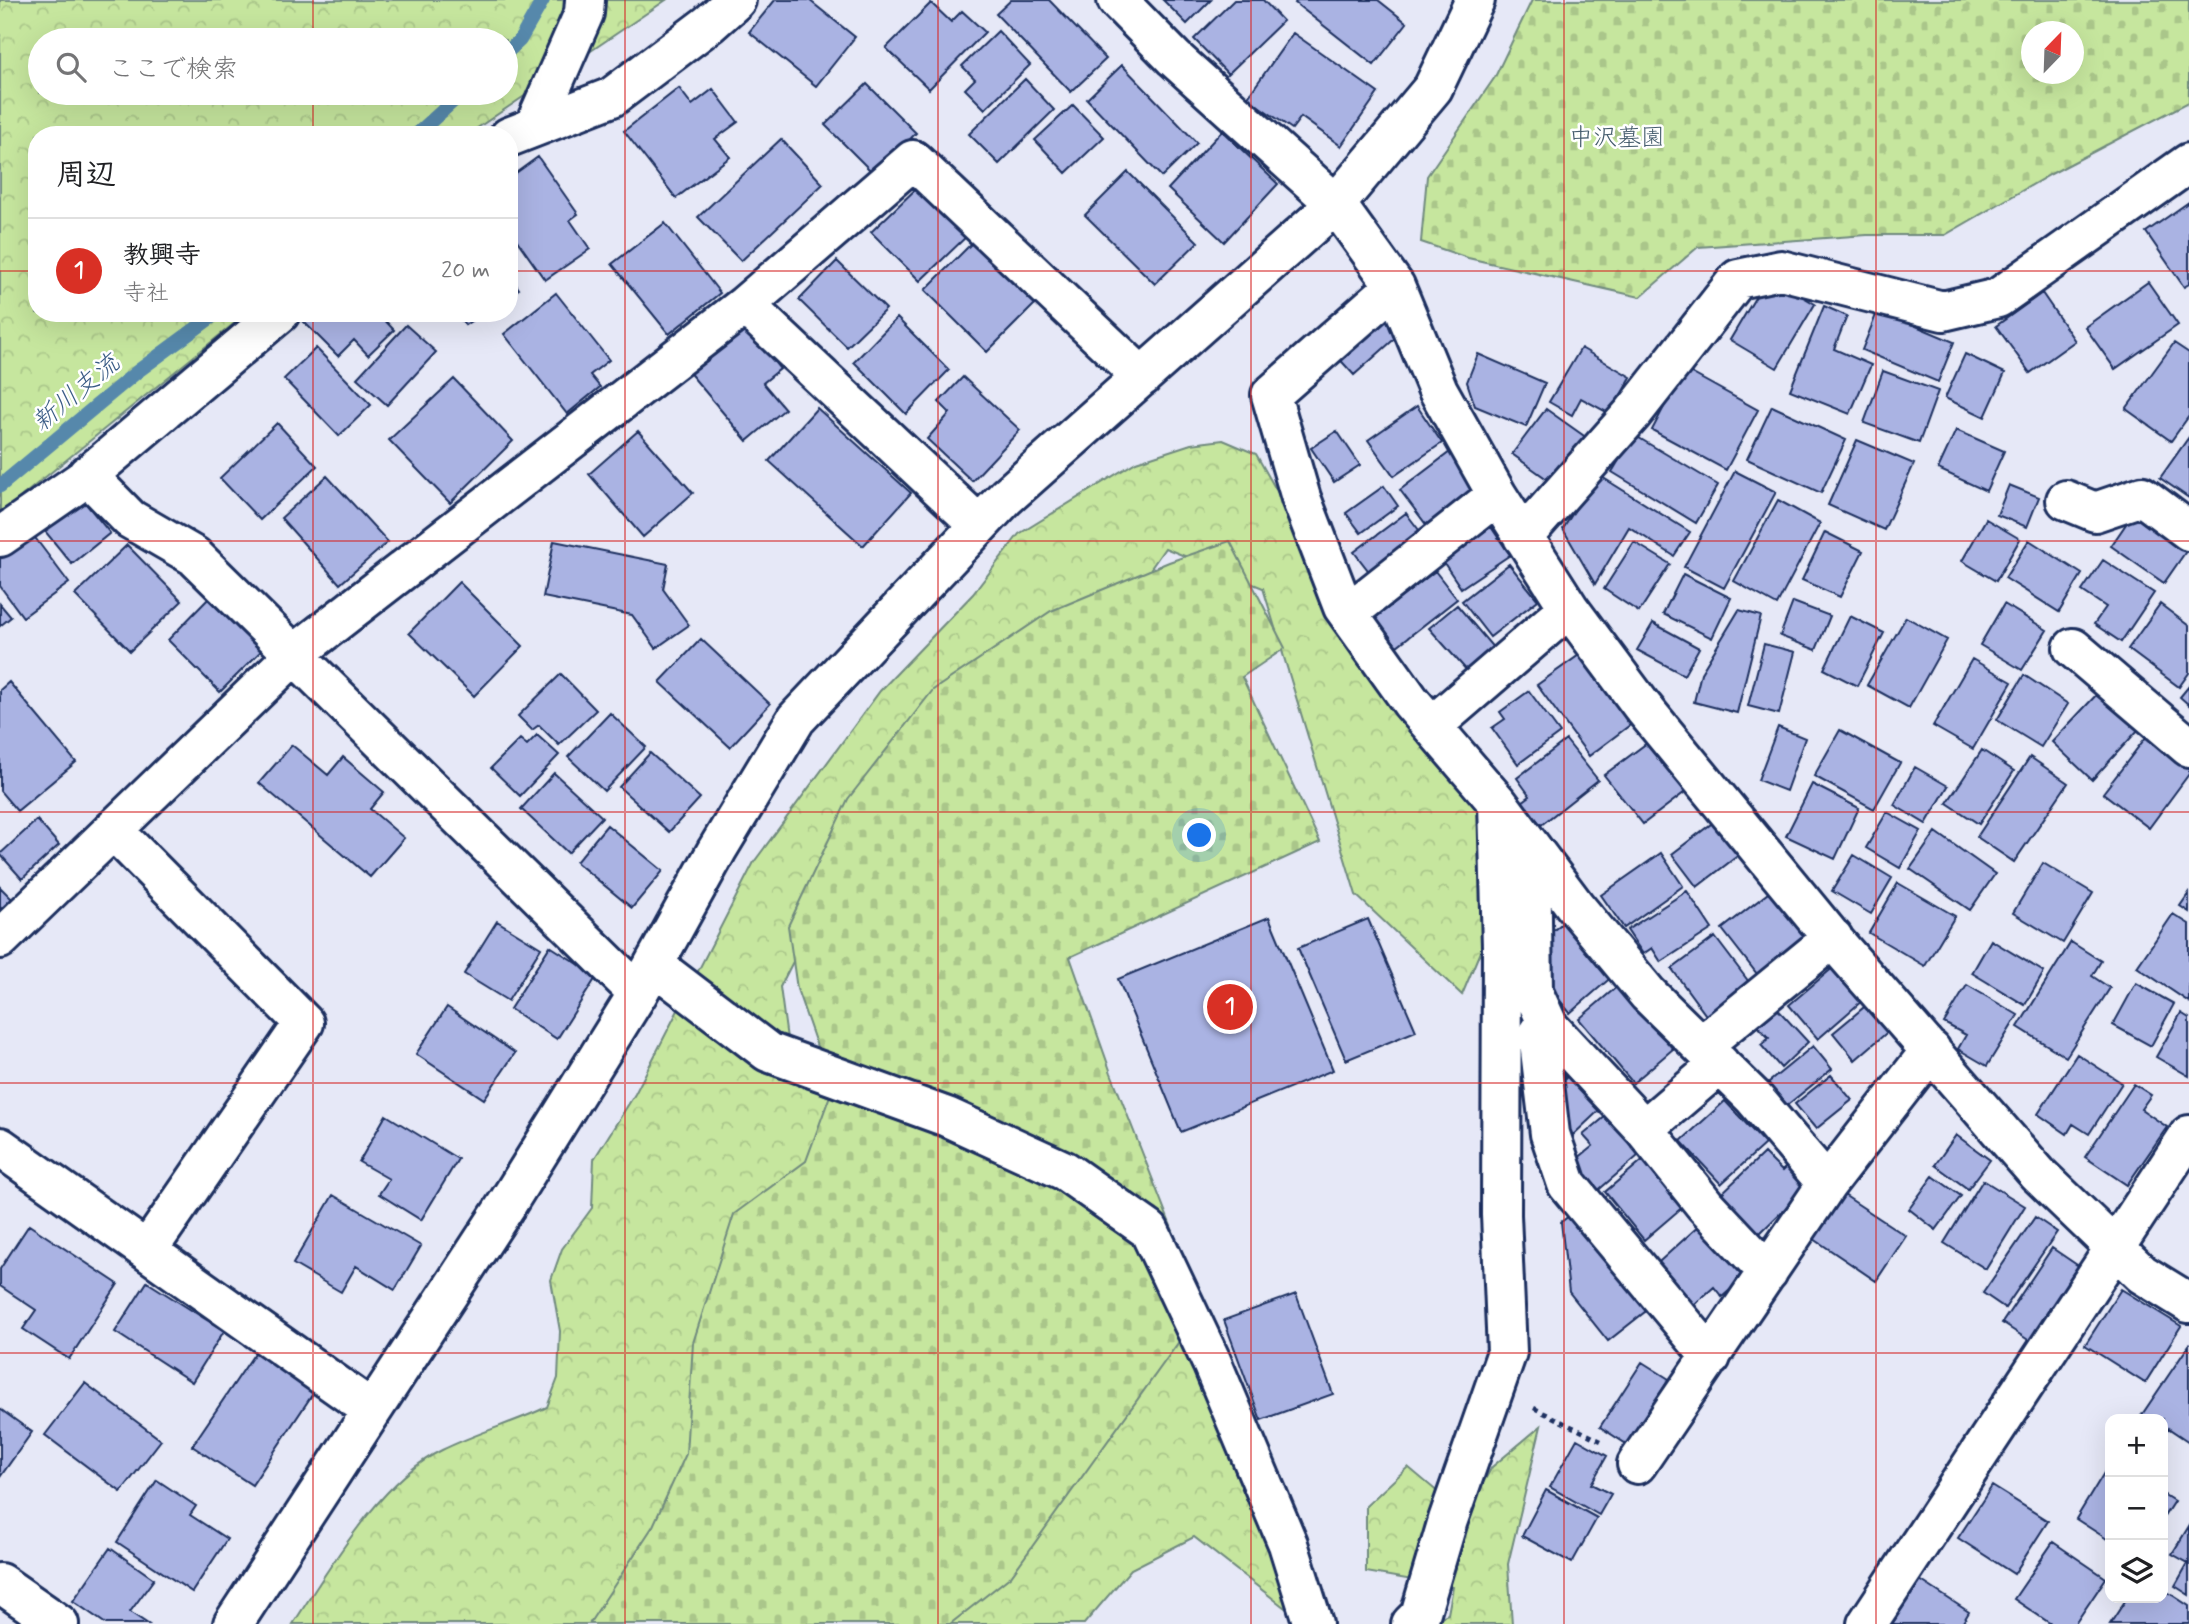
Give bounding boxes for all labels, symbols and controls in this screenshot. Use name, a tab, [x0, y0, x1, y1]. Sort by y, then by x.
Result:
north arrow	[2021, 21, 2084, 84]
search box	[28, 28, 518, 105]
icon: search	[52, 48, 90, 86]
text: ここで検索	[108, 53, 238, 87]
park label: 中沢墓園	[1569, 123, 1665, 154]
text: 周辺	[56, 156, 116, 195]
text: 教興寺	[123, 239, 201, 273]
text: 1	[74, 256, 84, 286]
text: 20 m	[441, 256, 490, 286]
text: 寺社	[123, 279, 169, 309]
water label: 新川支流	[26, 346, 129, 440]
your location	[1182, 818, 1216, 852]
pin: 1	[1207, 981, 1253, 1033]
map controls	[2105, 1414, 2168, 1603]
button: +	[2105, 1414, 2168, 1477]
button: −	[2105, 1477, 2168, 1540]
button: layers	[2105, 1540, 2168, 1603]

